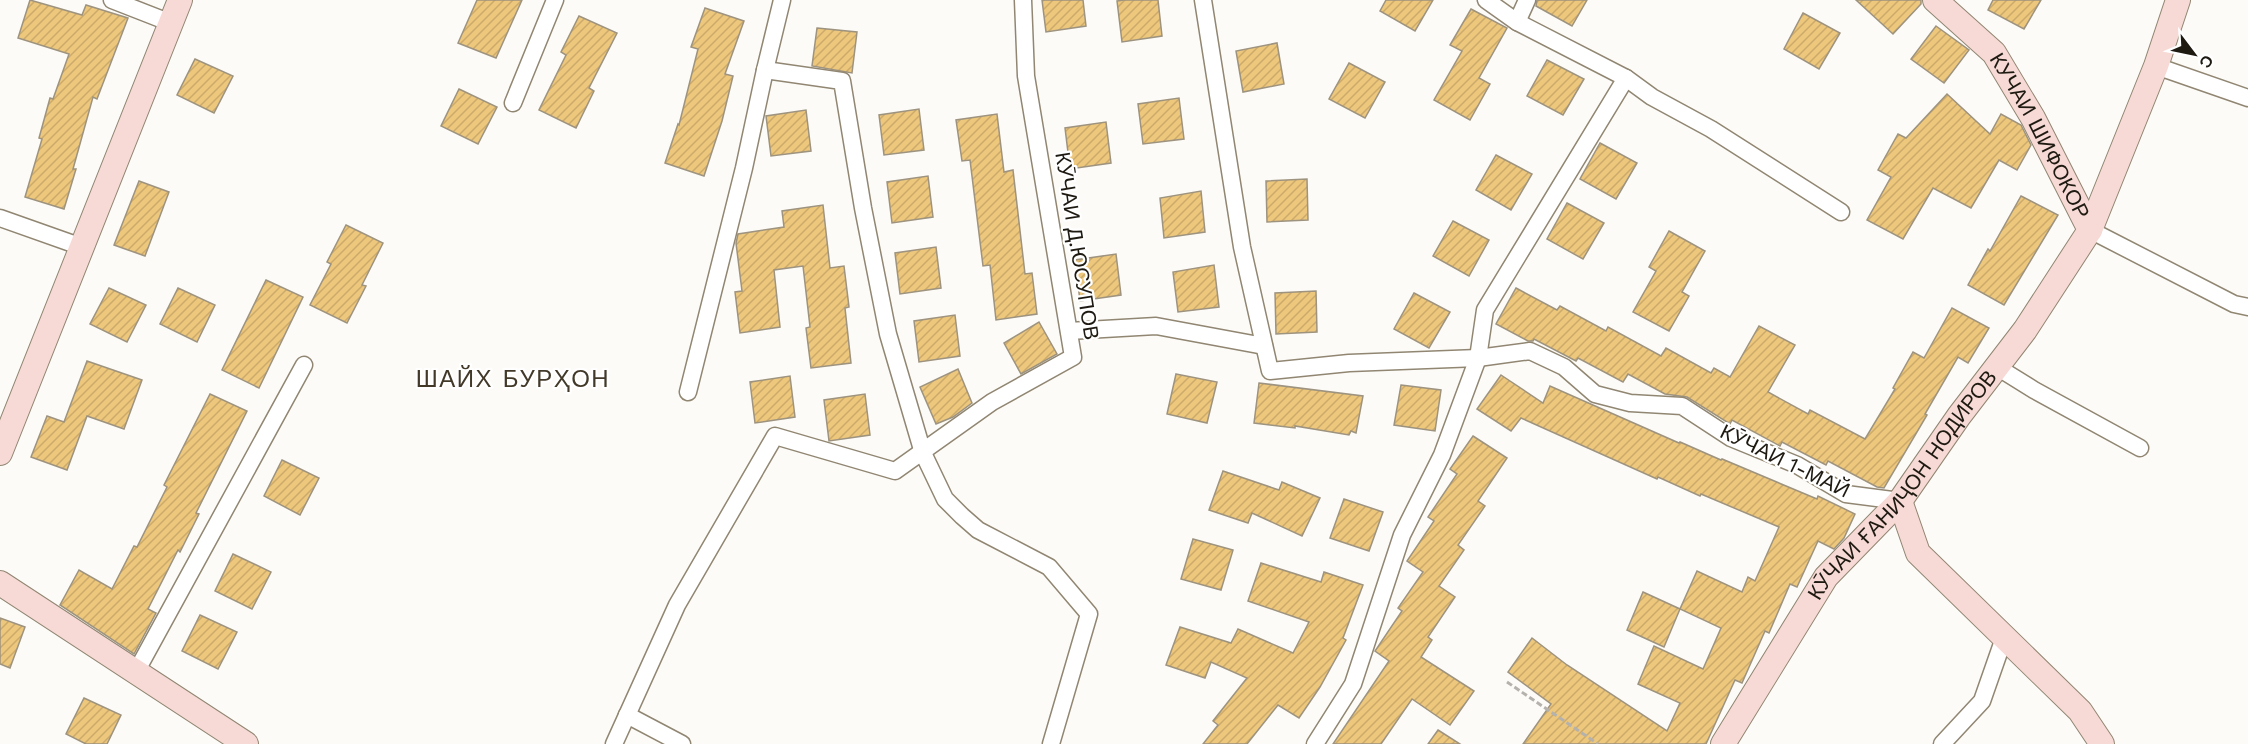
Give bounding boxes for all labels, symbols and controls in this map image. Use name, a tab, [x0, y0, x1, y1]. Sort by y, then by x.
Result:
north arrow	[2164, 24, 2224, 84]
street label: КУЧАИ ШИФОКОР	[1985, 48, 2095, 223]
text: С	[2195, 52, 2217, 72]
street label: КӮЧАИ Д.ЮСУПОВ	[1050, 150, 1105, 342]
district label: ШАЙХ БУРҲОН	[416, 365, 610, 393]
street label: КӮЧАИ ҒАНИҶОН НОДИРОВ	[1802, 365, 2002, 604]
street label: КӮЧАИ 1-МАЙ	[1716, 418, 1854, 503]

